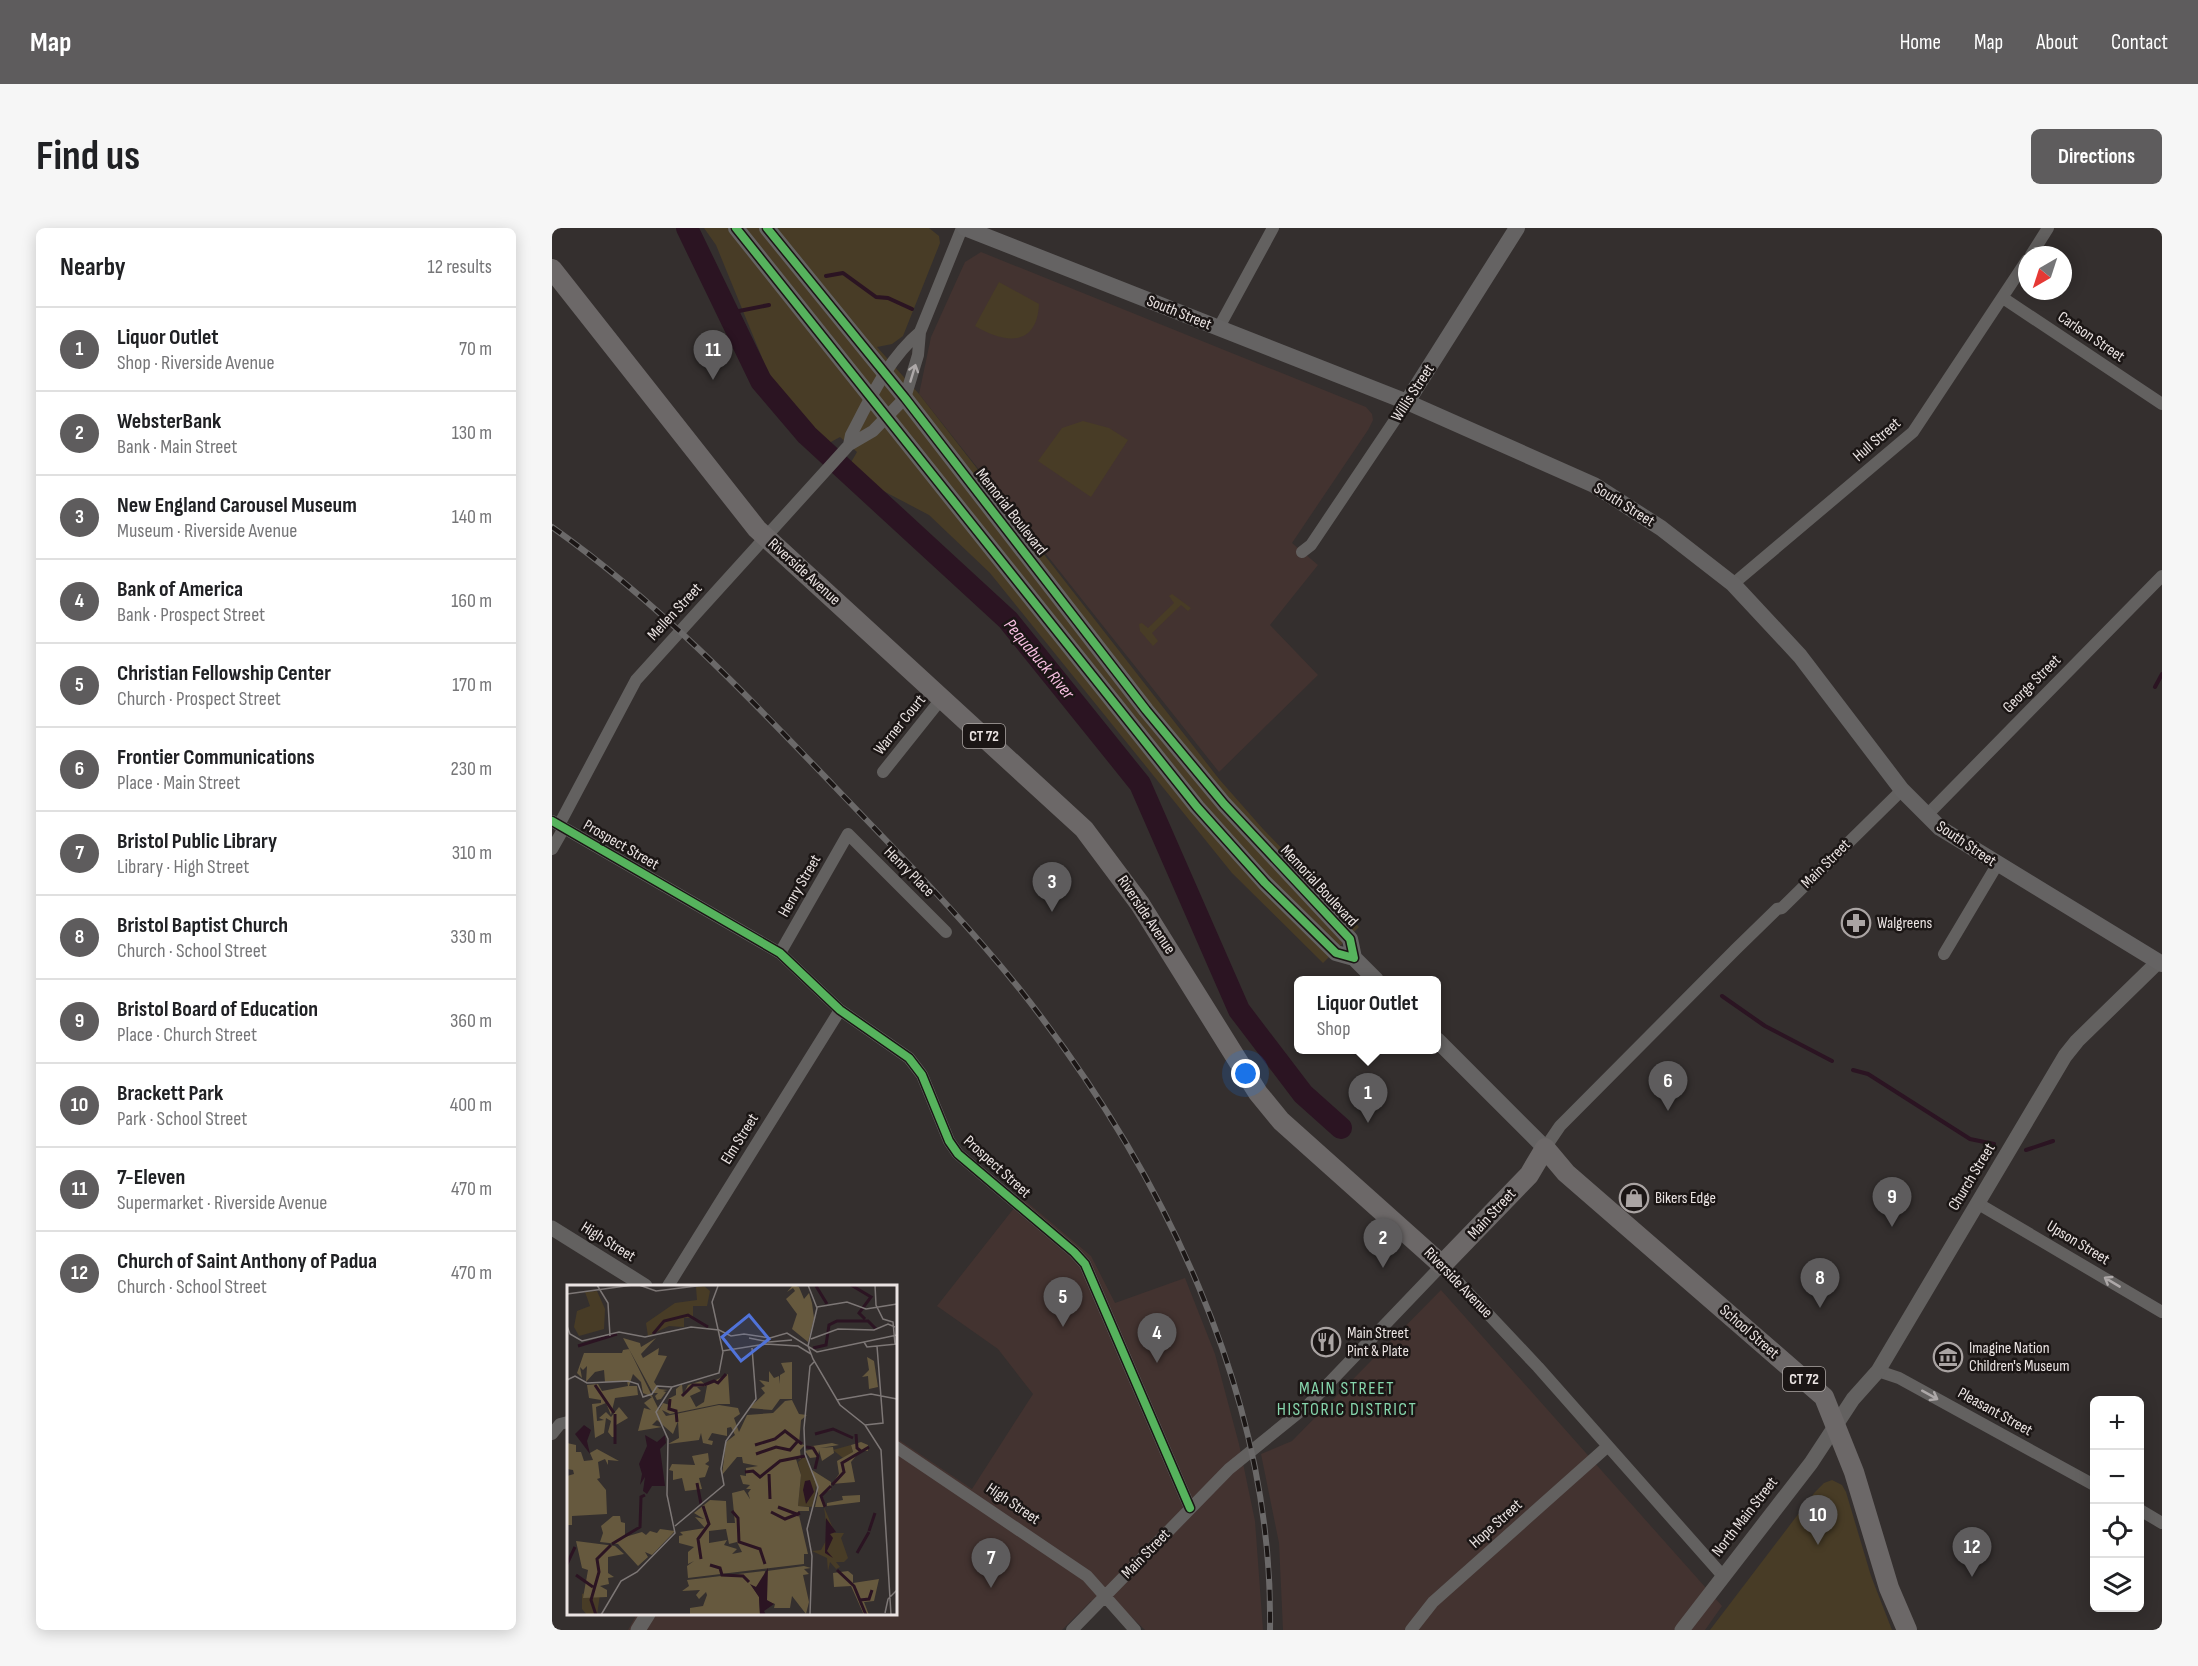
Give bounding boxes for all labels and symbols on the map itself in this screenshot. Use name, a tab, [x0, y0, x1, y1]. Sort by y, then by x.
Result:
north arrow	[2018, 246, 2072, 300]
street label: South Street	[1144, 291, 1214, 335]
street label: Carlson Street	[2054, 308, 2128, 366]
pin: 11	[694, 330, 732, 380]
street label: Willis Street	[1387, 361, 1439, 425]
one-way arrow	[908, 364, 919, 383]
street label: Hull Street	[1849, 414, 1905, 466]
street label: Memorial Boulevard	[971, 465, 1051, 559]
street label: South Street	[1590, 479, 1658, 531]
street label: Riverside Avenue	[764, 535, 844, 609]
street label: Mellen Street	[644, 579, 706, 645]
water label: Pequabuck River	[1000, 615, 1079, 704]
street label: George Street	[1999, 651, 2065, 717]
street label: Warner Court	[870, 691, 930, 759]
road number: CT 72	[963, 724, 1005, 748]
street label: Prospect Street	[580, 816, 662, 874]
street label: South Street	[1932, 817, 2000, 871]
street label: Main Street	[1797, 835, 1855, 893]
street label: Memorial Boulevard	[1276, 841, 1362, 931]
street label: Henry Place	[880, 843, 938, 901]
street label: Henry Street	[775, 851, 825, 920]
pin: 3	[1032, 862, 1072, 912]
street label: Riverside Avenue	[1113, 872, 1179, 958]
pharmacy icon: Walgreens	[1840, 907, 1872, 939]
place label: Walgreens	[1877, 914, 1933, 933]
your location	[1231, 1059, 1260, 1088]
pin: 6	[1648, 1062, 1688, 1111]
pin: 1	[1348, 1074, 1388, 1123]
street label: Elm Street	[717, 1110, 763, 1168]
street label: Prospect Street	[959, 1132, 1035, 1202]
street label: Church Street	[1944, 1140, 2000, 1214]
pin: 9	[1872, 1178, 1912, 1227]
shop icon: Bikers Edge	[1618, 1182, 1650, 1214]
street label: Main Street	[1464, 1185, 1520, 1243]
place label: Bikers Edge	[1655, 1189, 1716, 1208]
street label: Upson Street	[2043, 1217, 2113, 1269]
street label: High Street	[577, 1218, 639, 1266]
pin: 2	[1364, 1218, 1402, 1268]
street label: Riverside Avenue	[1420, 1244, 1496, 1322]
pin: 8	[1800, 1258, 1840, 1308]
one-way arrow	[2104, 1276, 2121, 1288]
pin: 5	[1044, 1278, 1082, 1327]
inset map	[567, 1285, 897, 1615]
street label: School Street	[1715, 1301, 1783, 1363]
pin: 4	[1138, 1314, 1176, 1363]
place label: Main Street Pint & Plate	[1347, 1324, 1409, 1361]
restaurant icon: Main Street Pint & Plate	[1310, 1326, 1342, 1358]
place label: Imagine Nation Children's Museum	[1969, 1339, 2069, 1376]
museum icon: Imagine Nation Children's Museum	[1932, 1341, 1964, 1373]
road number: CT 72	[1783, 1367, 1825, 1391]
district label: MAIN STREET HISTORIC DISTRICT	[1277, 1378, 1417, 1420]
street label: Pleasant Street	[1954, 1384, 2036, 1440]
one-way arrow	[1921, 1390, 1939, 1401]
street label: North Main Street	[1708, 1473, 1782, 1561]
street label: High Street	[983, 1479, 1044, 1529]
street label: Hope Street	[1466, 1495, 1526, 1553]
pin: 10	[1798, 1496, 1838, 1545]
street label: Main Street	[1118, 1525, 1174, 1583]
pin: 12	[1952, 1528, 1992, 1577]
pin: 7	[972, 1538, 1010, 1588]

